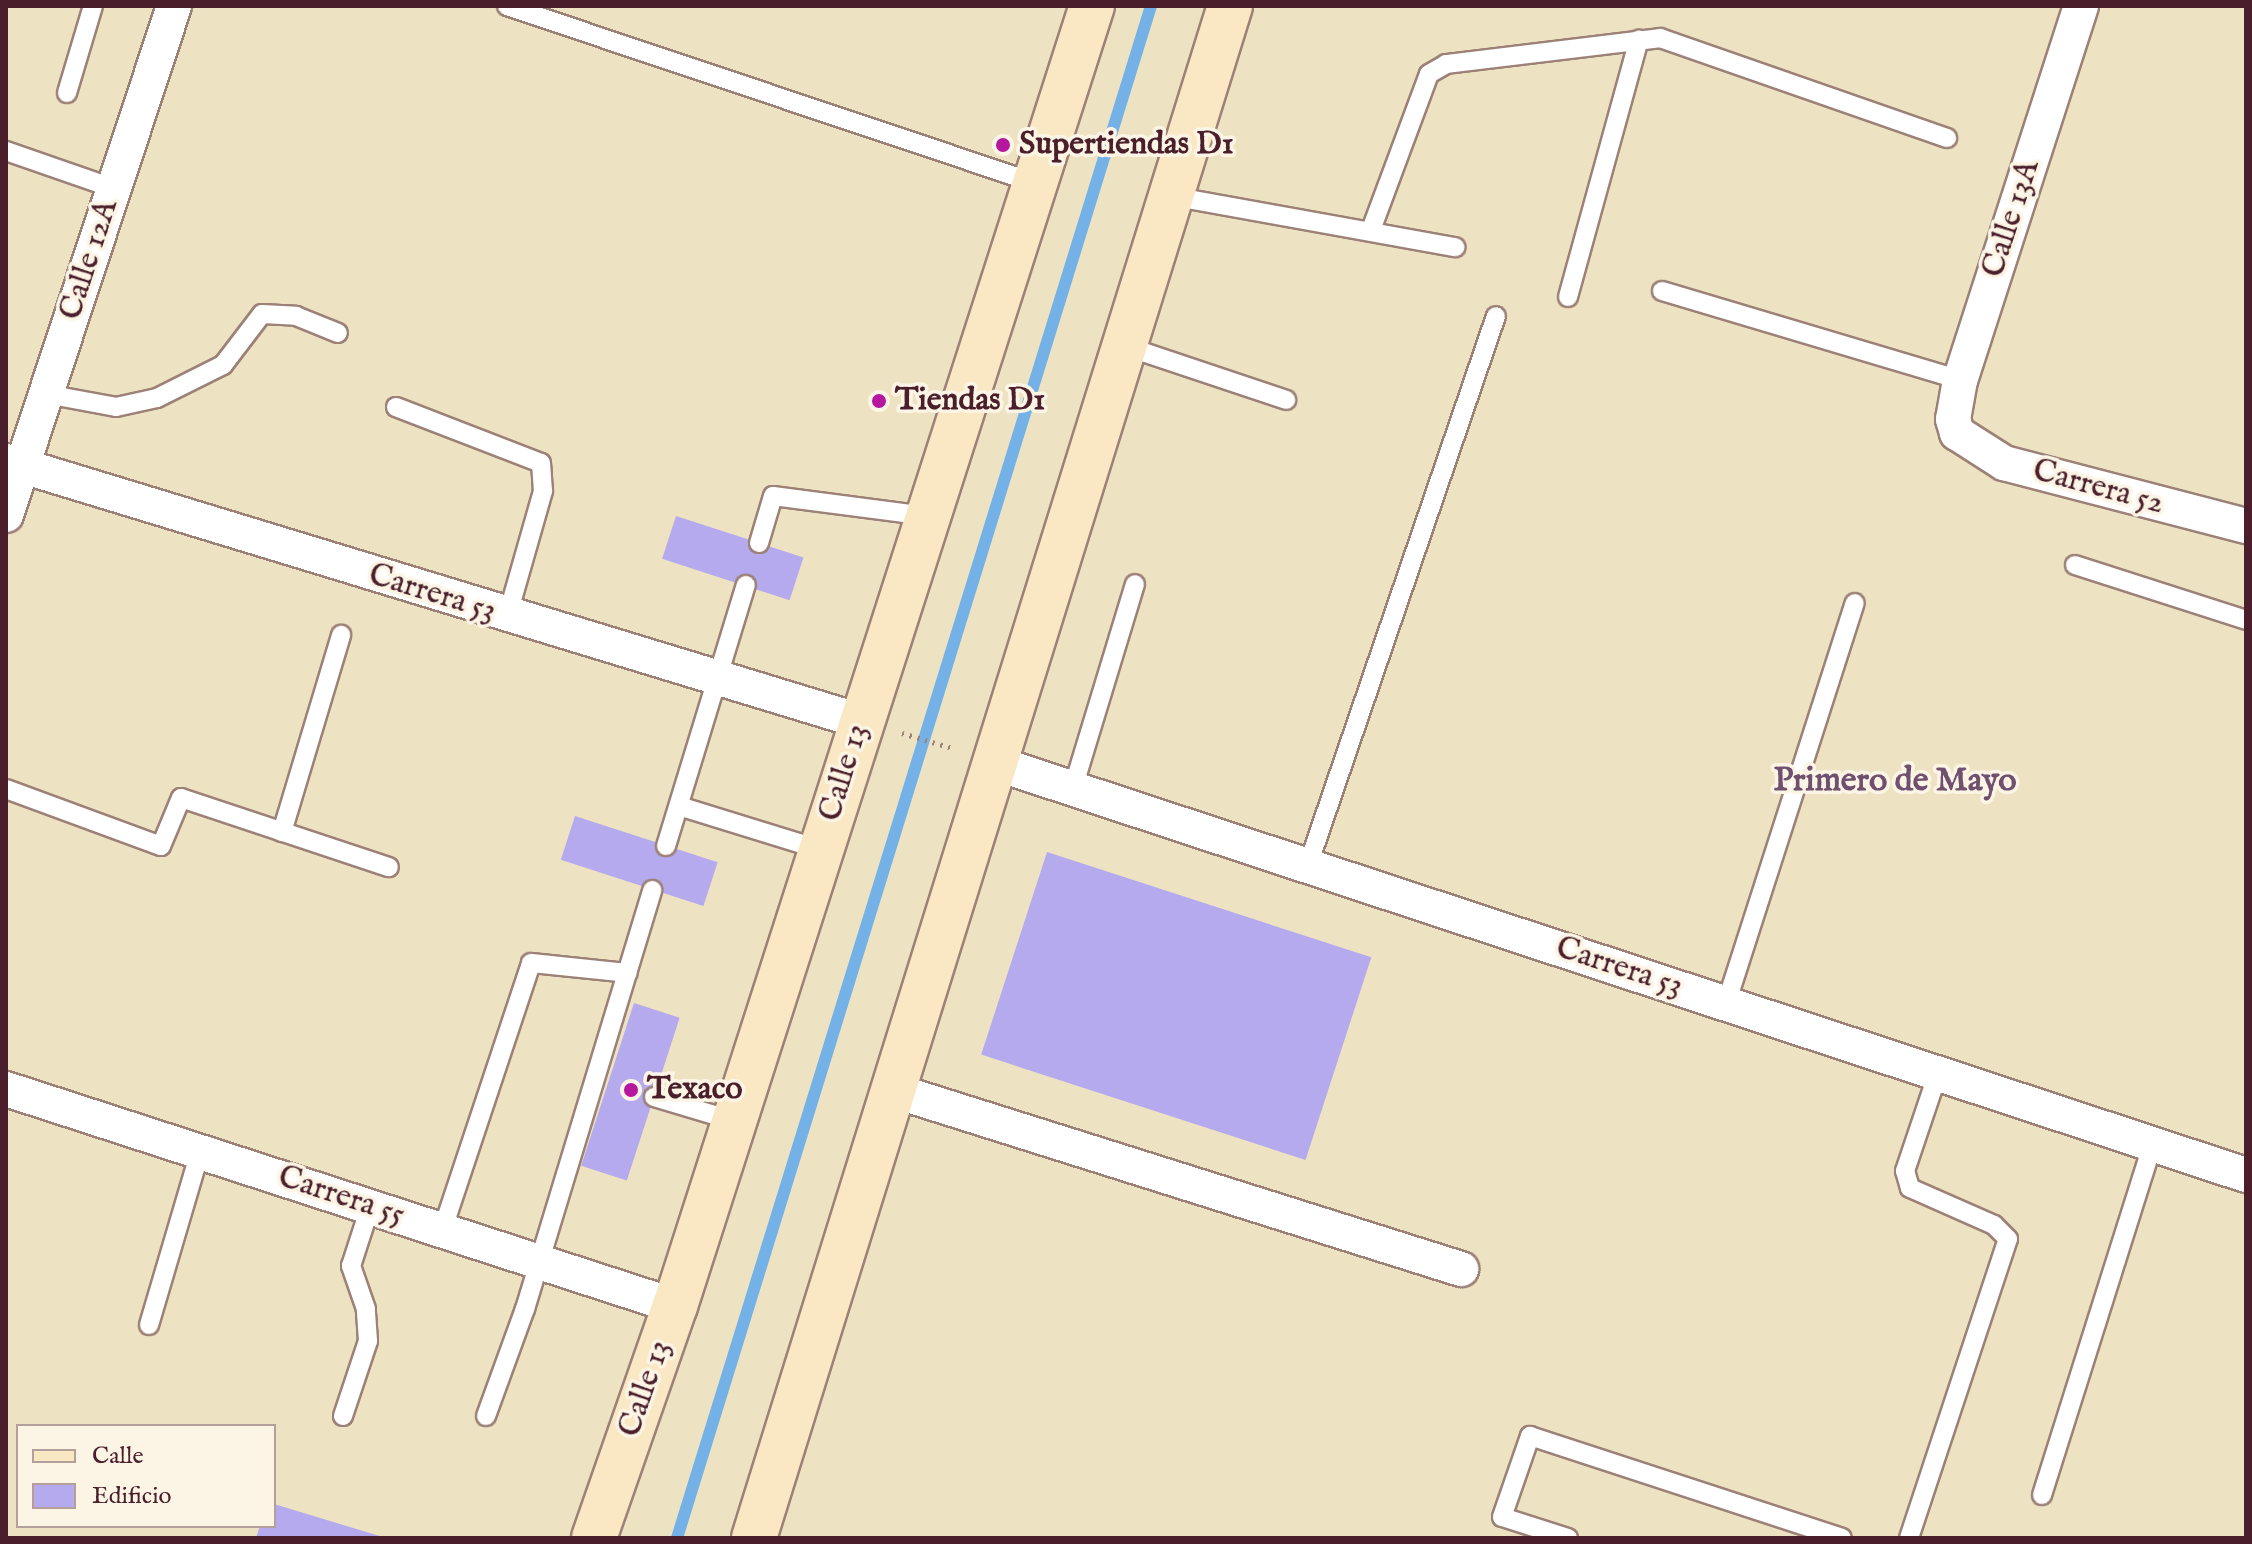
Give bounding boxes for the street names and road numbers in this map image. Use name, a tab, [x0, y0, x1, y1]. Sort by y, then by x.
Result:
street label: Calle 13A	[1975, 155, 2049, 283]
street label: Calle 12A	[53, 195, 127, 325]
street label: Carrera 52	[2028, 452, 2168, 524]
street label: Carrera 53	[364, 556, 500, 632]
street label: Calle 13	[812, 720, 878, 826]
street label: Carrera 53	[1551, 929, 1687, 1007]
street label: Carrera 55	[273, 1159, 409, 1235]
street label: Calle 13	[612, 1336, 680, 1442]

